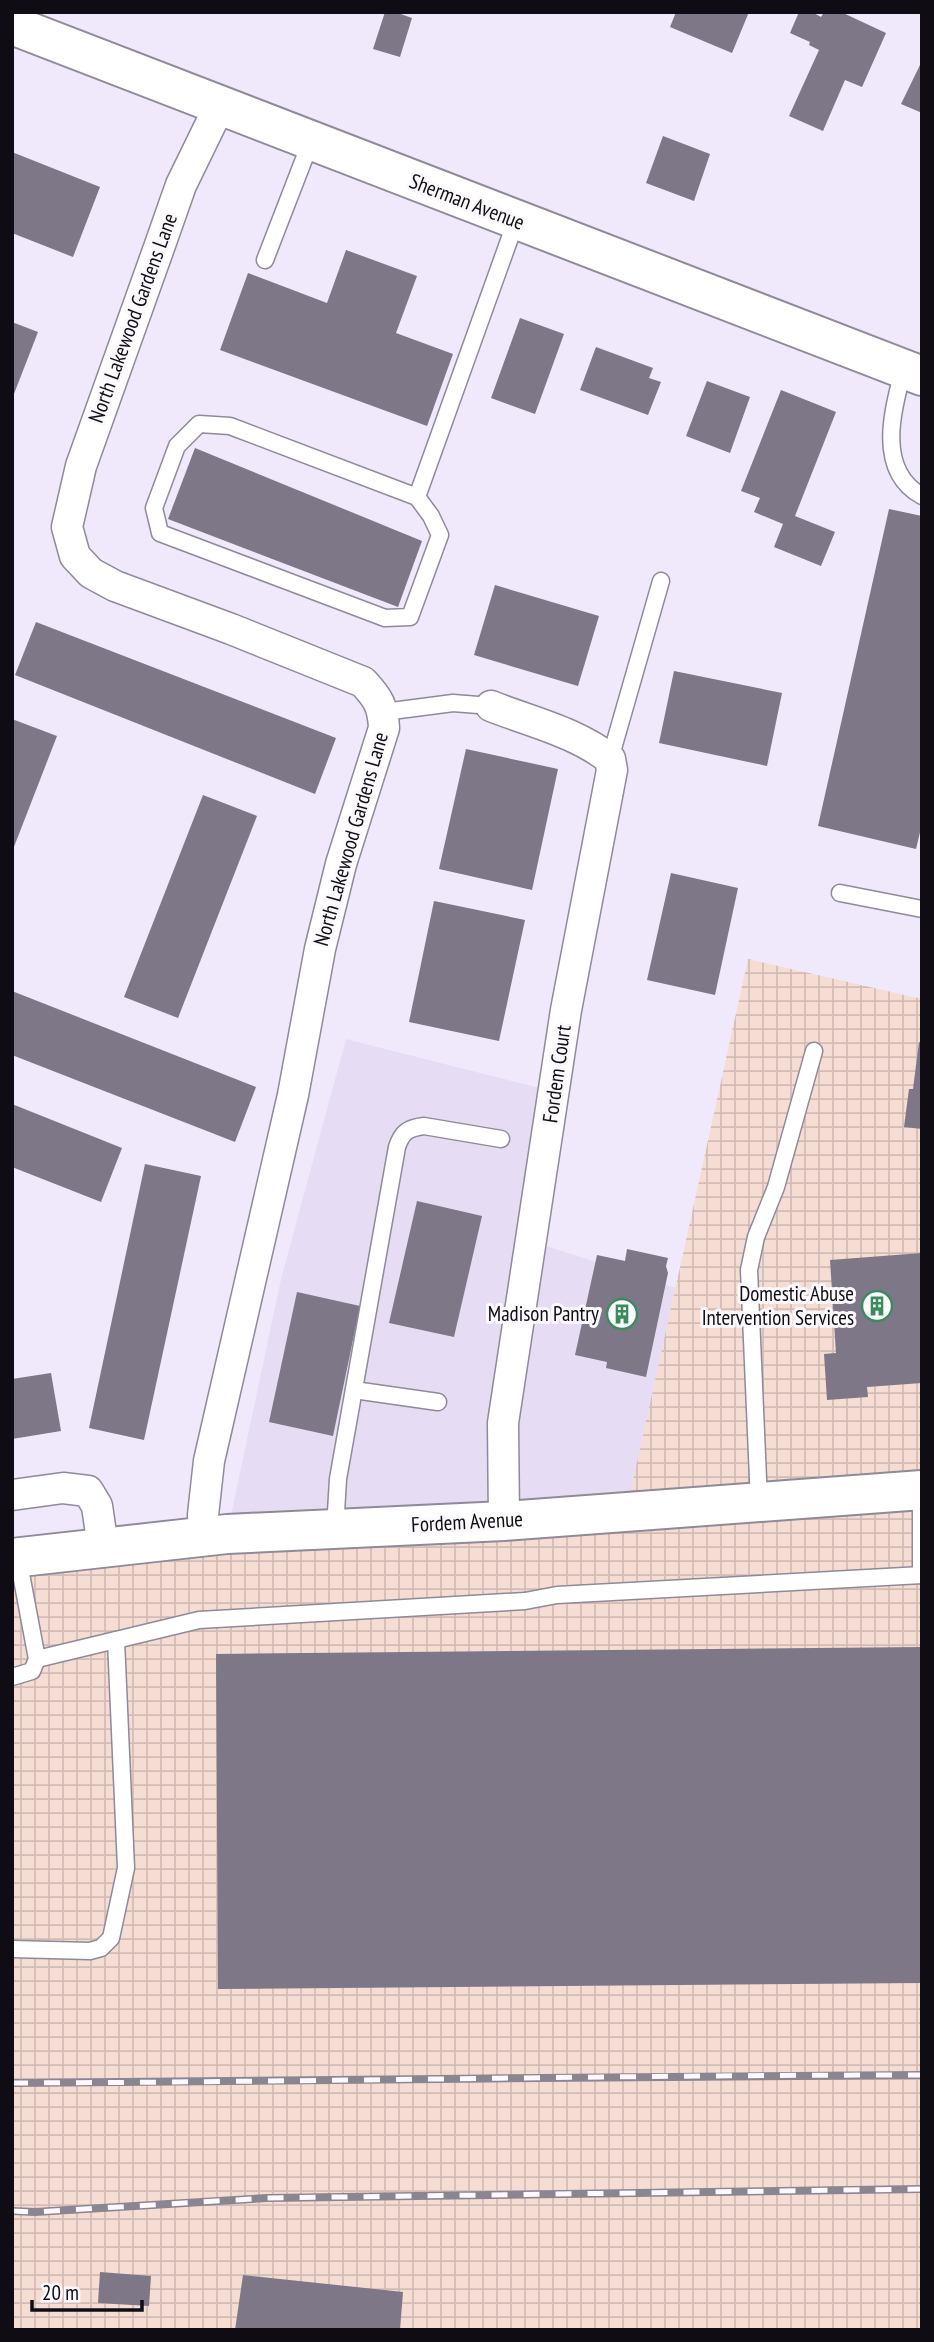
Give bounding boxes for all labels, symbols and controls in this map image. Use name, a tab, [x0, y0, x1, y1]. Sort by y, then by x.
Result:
street label: Sherman Avenue	[406, 167, 528, 236]
street label: North Lakewood Gardens Lane	[82, 209, 183, 426]
street label: North Lakewood Gardens Lane	[307, 729, 394, 949]
street label: Fordem Court	[536, 1023, 577, 1125]
place label: Domestic Abuse Intervention Services	[702, 1280, 854, 1331]
building icon: Domestic Abuse Intervention Services	[860, 1289, 894, 1323]
building icon: Madison Pantry	[605, 1297, 639, 1331]
place label: Madison Pantry	[488, 1300, 599, 1327]
street label: Fordem Avenue	[410, 1505, 524, 1538]
scale bar	[32, 2268, 142, 2312]
text: 20 m	[42, 2279, 79, 2306]

